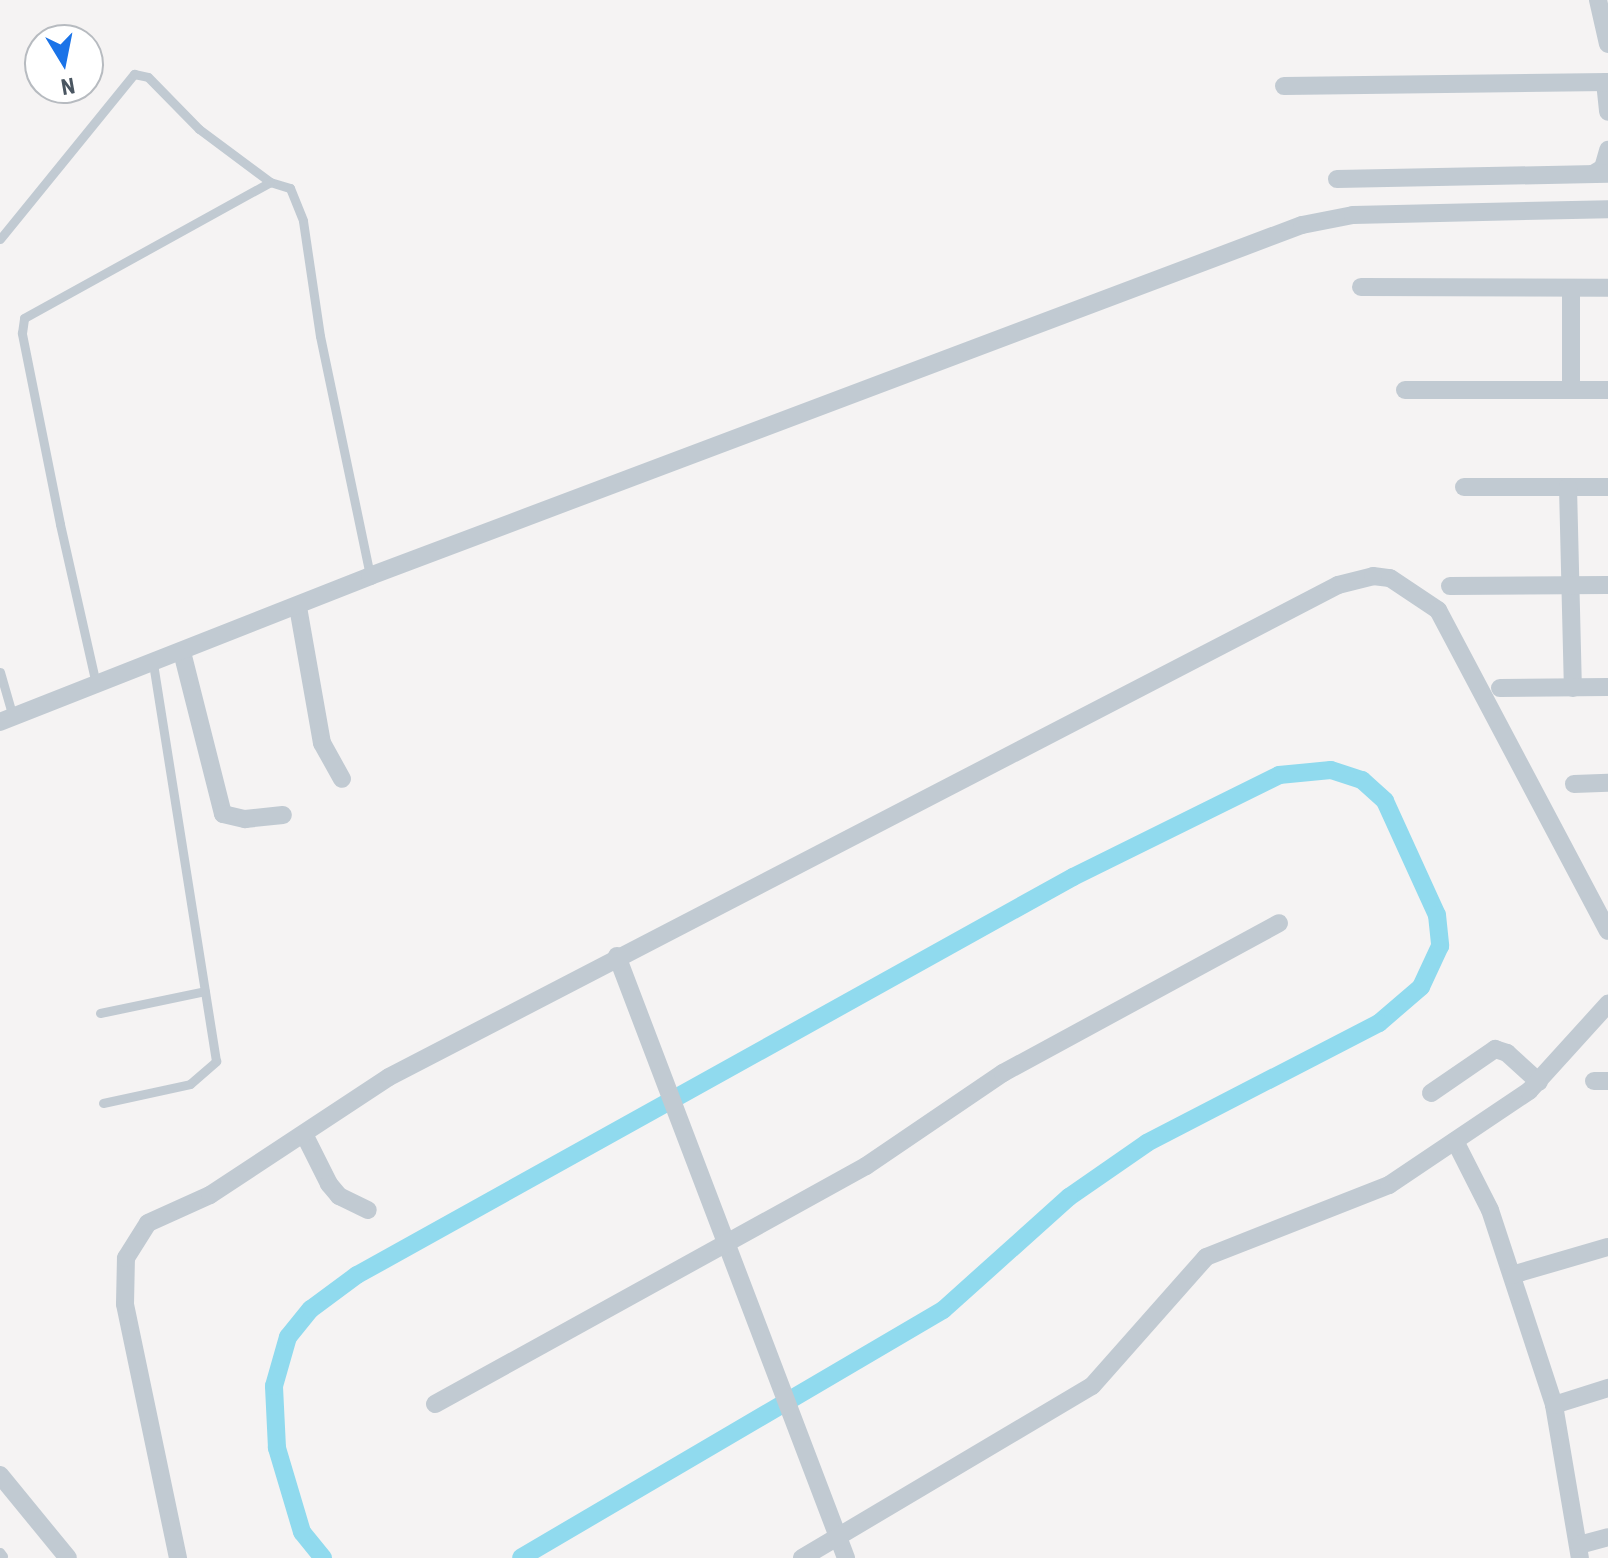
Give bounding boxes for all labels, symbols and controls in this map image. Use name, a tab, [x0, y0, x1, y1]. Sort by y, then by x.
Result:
north arrow	[24, 24, 104, 104]
text: N	[59, 73, 77, 100]

